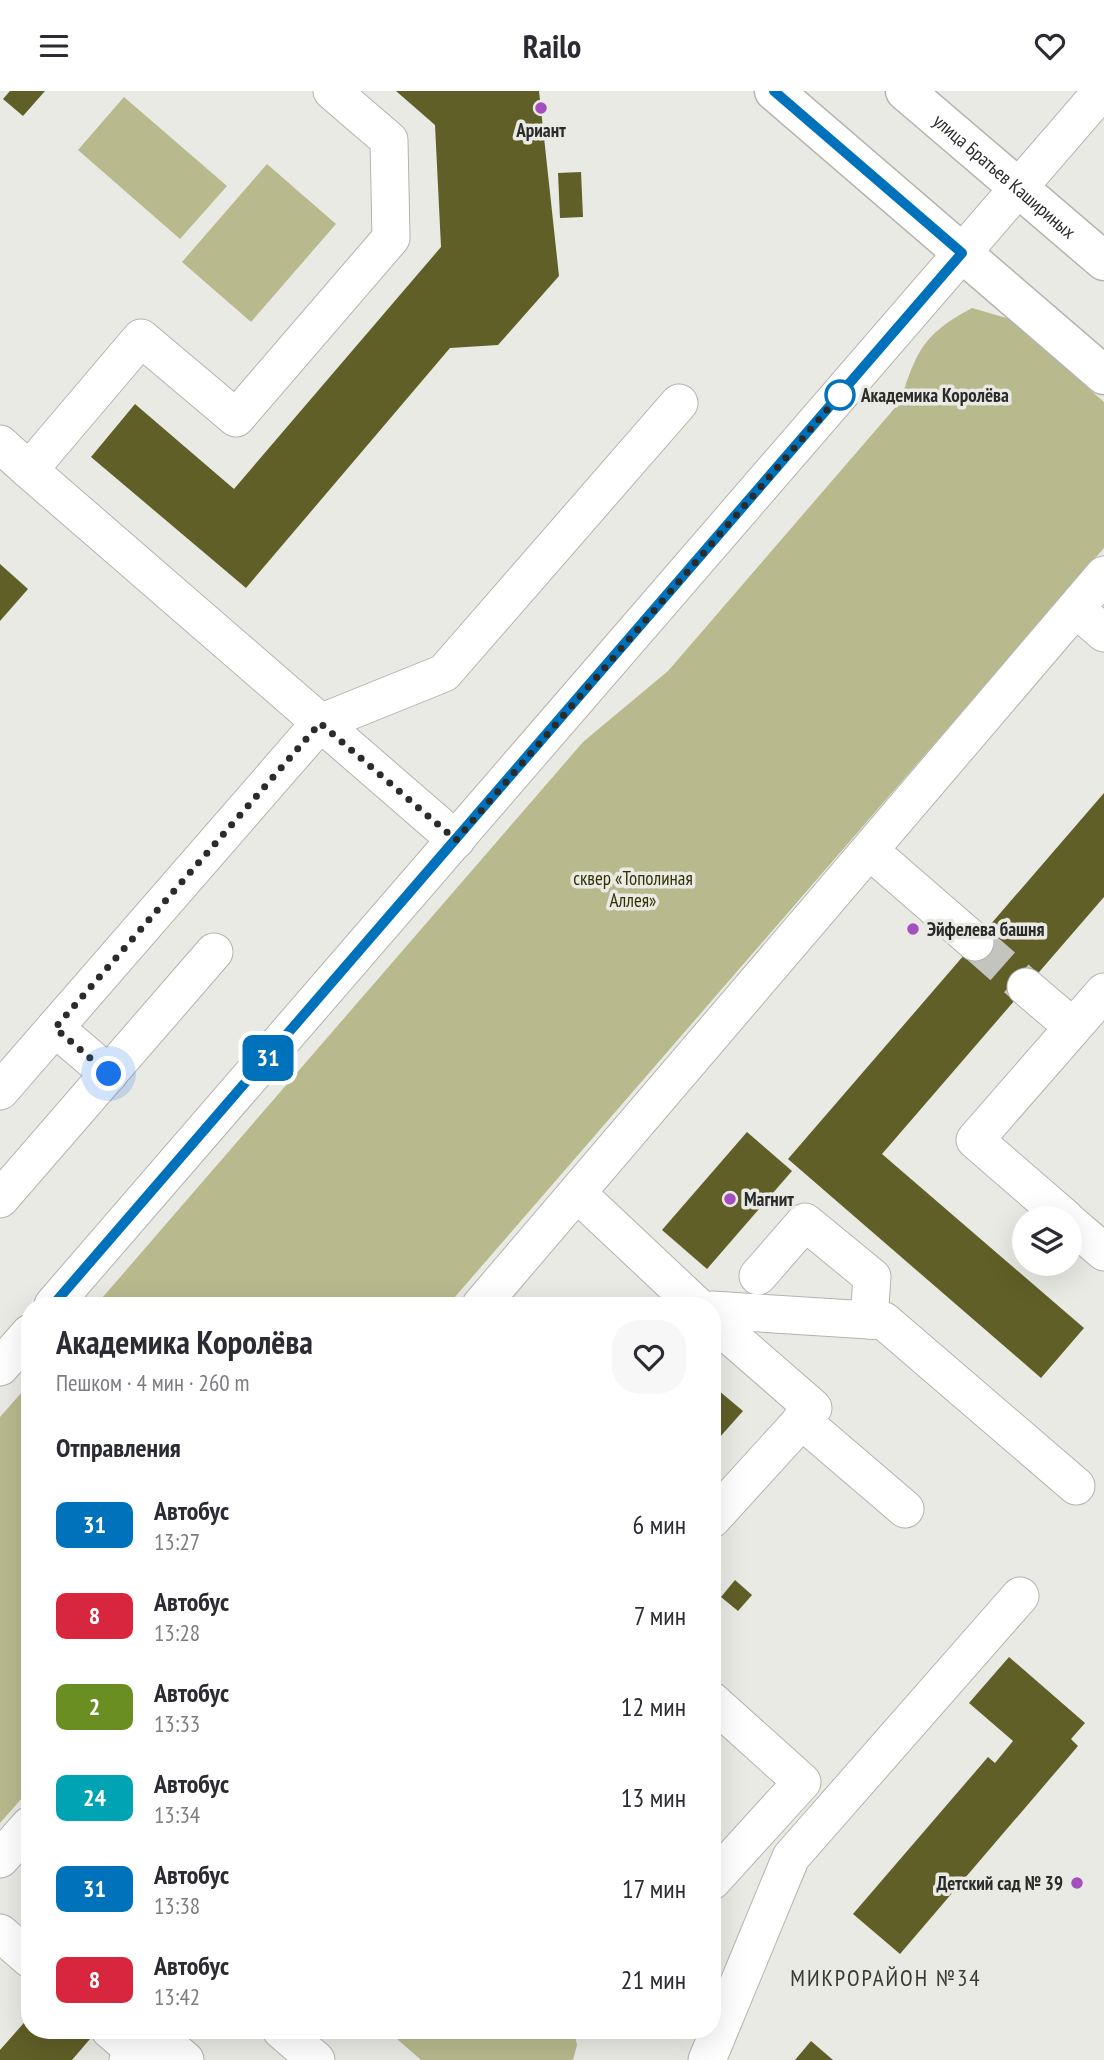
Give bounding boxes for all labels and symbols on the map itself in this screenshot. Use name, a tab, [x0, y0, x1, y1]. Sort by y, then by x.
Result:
marker: Ариант	[533, 100, 549, 116]
street label: улица Братьев Кашириных	[929, 109, 1081, 244]
place label: Ариант	[515, 118, 566, 142]
marker: Академика Королёва	[825, 380, 855, 410]
place label: Академика Королёва	[860, 383, 1009, 407]
park label: сквер «Тополиная Аллея»	[573, 866, 693, 912]
place label: Эйфелева башня	[927, 917, 1044, 941]
marker: Эйфелева башня	[905, 921, 921, 937]
line badge: 31	[236, 1035, 300, 1081]
your location	[91, 1056, 126, 1091]
place label: Магнит	[744, 1187, 794, 1211]
marker: Магнит	[722, 1191, 738, 1207]
place label: Детский сад № 39	[937, 1871, 1063, 1895]
marker: Детский сад № 39	[1069, 1875, 1085, 1891]
district label: МИКРОРАЙОН №34	[790, 1963, 982, 1992]

